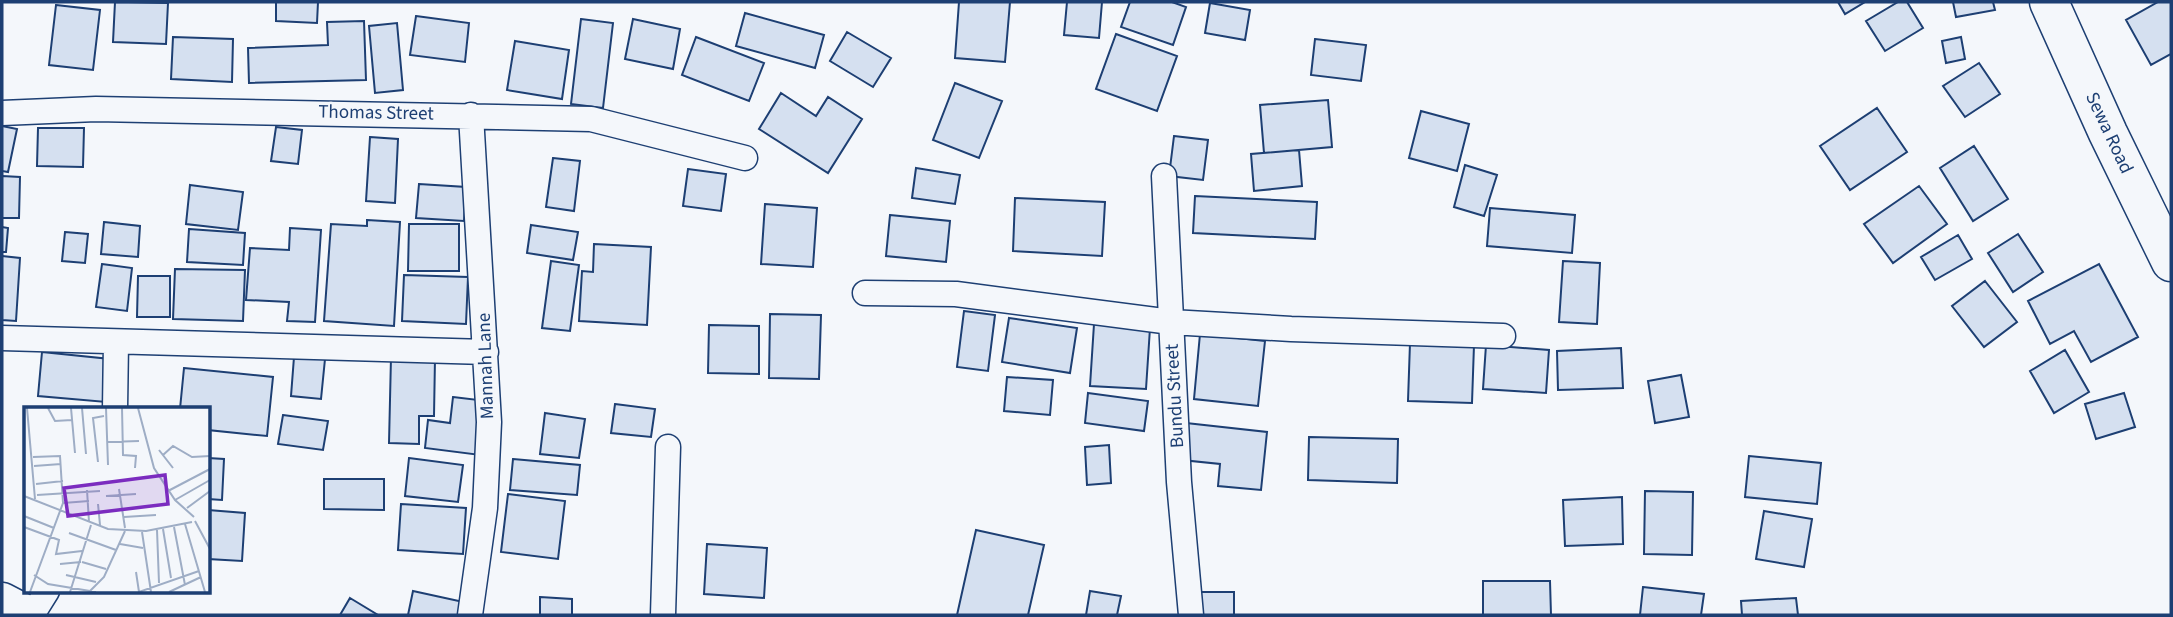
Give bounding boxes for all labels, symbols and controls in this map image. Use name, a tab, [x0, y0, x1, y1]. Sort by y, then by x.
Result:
street label: Sewa Road	[2078, 88, 2140, 178]
street label: Thomas Street	[318, 98, 435, 128]
street label: Mannah Lane	[471, 312, 501, 420]
street label: Bundu Street	[1159, 343, 1191, 449]
inset map	[24, 407, 210, 592]

